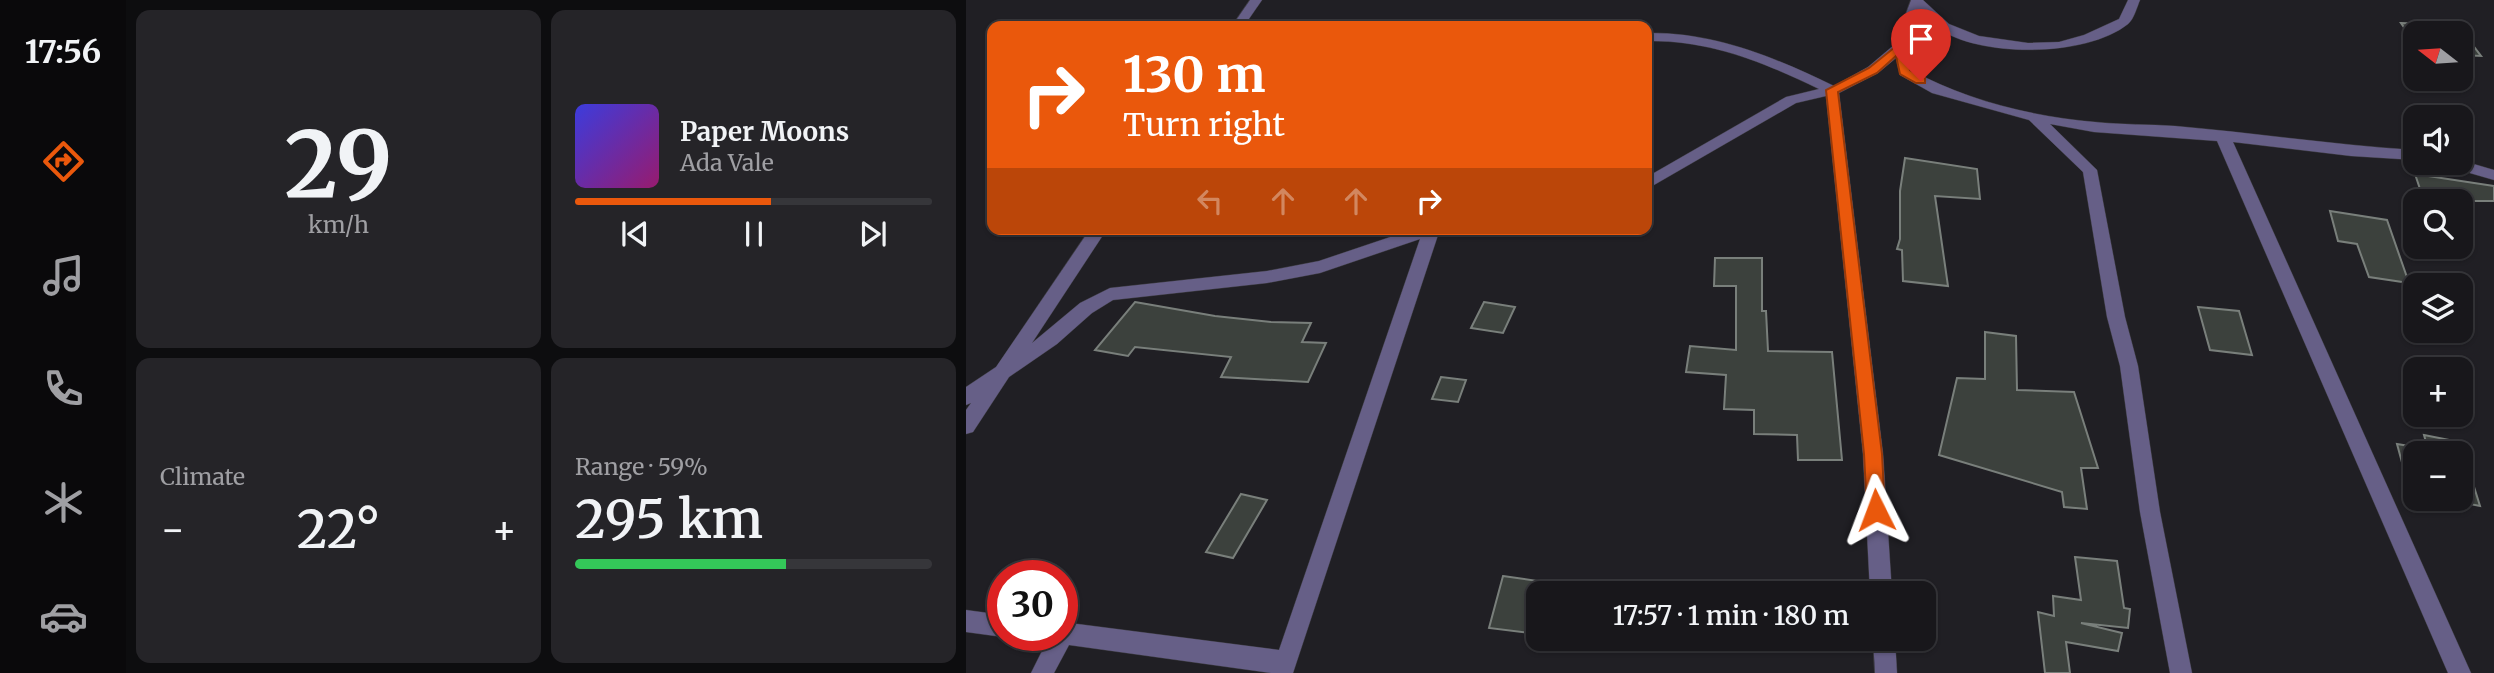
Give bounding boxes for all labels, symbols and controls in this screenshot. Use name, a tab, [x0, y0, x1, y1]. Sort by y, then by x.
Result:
pin	[1891, 9, 1951, 81]
icon: arrive	[1902, 20, 1940, 58]
north arrow	[2403, 21, 2473, 91]
map controls	[2403, 21, 2473, 511]
text: 17:56	[25, 32, 101, 72]
text: 130 m	[1123, 44, 1266, 105]
icon: right	[1008, 49, 1099, 140]
text: Turn right	[1123, 105, 1285, 145]
button: sound	[2403, 105, 2473, 175]
text: 29	[284, 107, 393, 222]
text: Paper Moons	[680, 115, 849, 148]
icon: directions	[39, 137, 88, 186]
text: Ada Vale	[680, 148, 774, 177]
icon: left	[1191, 182, 1229, 220]
icon: ahead	[1264, 182, 1302, 220]
icon: ahead	[1337, 182, 1375, 220]
icon: right	[1410, 182, 1448, 220]
button: search	[2403, 189, 2473, 259]
text: km/h	[308, 210, 369, 239]
icon: previous	[616, 215, 654, 253]
icon: pause	[735, 215, 773, 253]
icon: next	[854, 215, 892, 253]
icon: music	[39, 251, 88, 300]
button: layers	[2403, 273, 2473, 343]
button: +	[2403, 357, 2473, 427]
icon: phone	[39, 364, 88, 413]
button: −	[2403, 441, 2473, 511]
text: Range · 59%	[575, 452, 708, 481]
text: Climate	[160, 462, 245, 491]
position arrow	[1839, 473, 1913, 547]
icon: climate	[39, 478, 88, 527]
text: 295 km	[575, 487, 763, 552]
text: 22°	[297, 497, 380, 562]
text: −	[160, 506, 185, 553]
text: +	[492, 506, 517, 553]
speed limit sign: 30	[987, 560, 1078, 651]
icon: car	[39, 592, 88, 641]
text: 17:57 · 1 min · 180 m	[1613, 599, 1849, 632]

